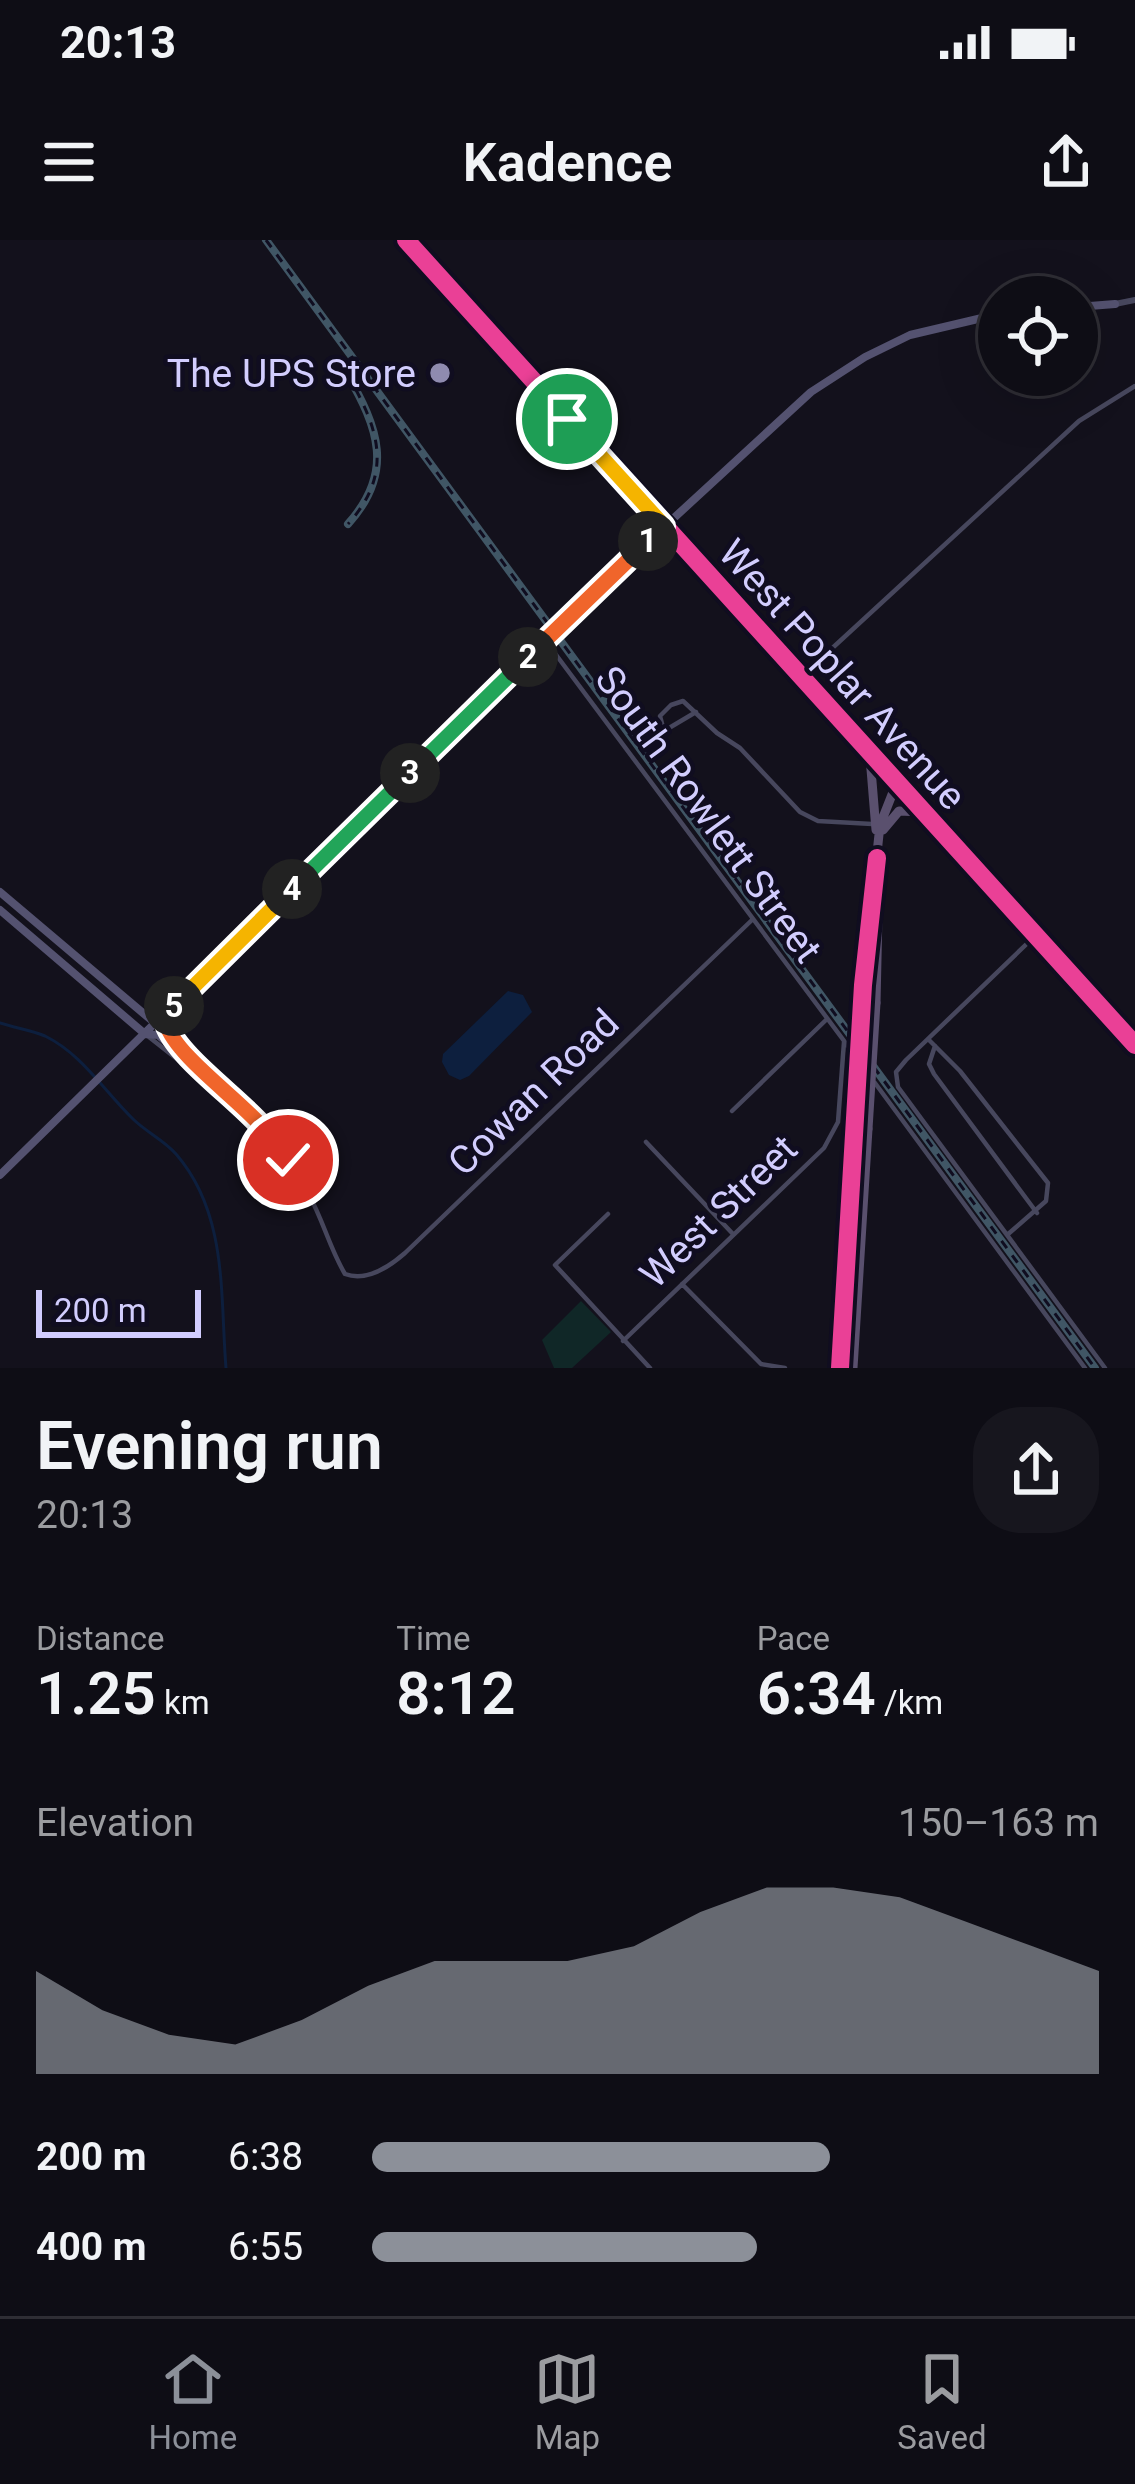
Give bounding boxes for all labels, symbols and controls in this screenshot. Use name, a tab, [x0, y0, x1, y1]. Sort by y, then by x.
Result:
text: 20:13	[60, 16, 176, 69]
icon: menu	[36, 129, 102, 195]
icon: share	[1033, 129, 1099, 195]
text: Kadence	[462, 131, 673, 194]
map controls	[978, 276, 1098, 396]
button: locate	[978, 276, 1098, 396]
place label: The UPS Store	[167, 351, 416, 397]
marker: The UPS Store	[427, 360, 453, 386]
pin	[516, 368, 618, 470]
icon: arrive	[534, 386, 600, 452]
pin: 1	[618, 511, 678, 571]
text: 1	[639, 521, 657, 560]
street label: West Poplar Avenue	[709, 530, 975, 819]
pin: 2	[498, 627, 558, 687]
text: 2	[519, 637, 537, 676]
street label: South Rowlett Street	[585, 658, 831, 972]
pin: 3	[380, 743, 440, 803]
text: 3	[401, 753, 419, 792]
pin: 4	[262, 859, 322, 919]
text: 4	[283, 869, 301, 908]
pin: 5	[144, 976, 204, 1036]
text: 5	[165, 986, 183, 1025]
street label: Cowan Road	[439, 1000, 628, 1185]
pin	[237, 1109, 339, 1211]
street label: West Street	[631, 1126, 807, 1298]
icon: check	[255, 1127, 321, 1193]
scale bar	[36, 1284, 201, 1337]
text: 200 m	[54, 1291, 147, 1330]
button: share	[973, 1407, 1099, 1533]
text: Evening run	[36, 1408, 383, 1485]
text: 20:13	[36, 1492, 133, 1538]
text: Distance	[36, 1619, 164, 1658]
text: Time	[396, 1619, 470, 1658]
text: Pace	[757, 1619, 830, 1658]
text: 1.25	[36, 1658, 156, 1729]
text: 8:12	[396, 1658, 516, 1729]
text: 6:34	[757, 1658, 876, 1729]
text: km	[156, 1683, 210, 1722]
text: /km	[876, 1683, 943, 1722]
text: Elevation	[36, 1800, 194, 1846]
text: 150–163 m	[898, 1800, 1099, 1846]
text: 200 m	[36, 2134, 147, 2180]
text: 6:38	[228, 2134, 303, 2180]
text: 400 m	[36, 2224, 147, 2270]
text: 6:55	[228, 2224, 303, 2270]
tab: Home	[149, 2346, 237, 2457]
tab: Map	[534, 2346, 600, 2457]
tab: Saved	[897, 2346, 987, 2457]

